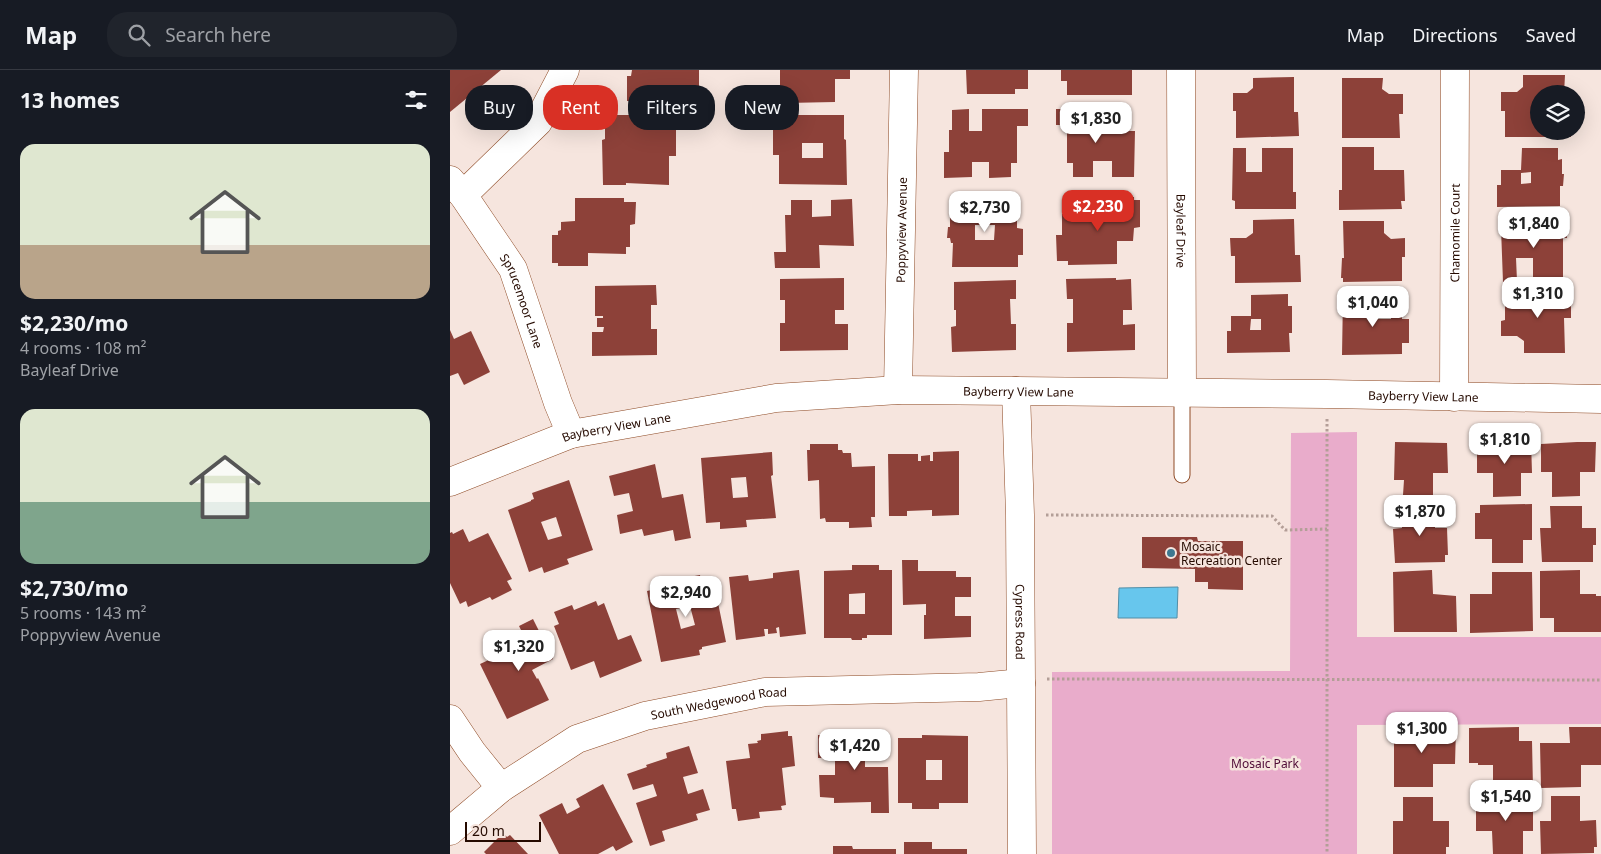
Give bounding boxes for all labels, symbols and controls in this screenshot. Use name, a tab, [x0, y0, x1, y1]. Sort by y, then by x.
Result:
search box	[107, 12, 457, 57]
text: Map	[25, 18, 77, 51]
icon: search	[125, 21, 153, 49]
text: Search here	[165, 22, 271, 48]
text: Map	[1347, 23, 1384, 47]
text: Directions	[1412, 23, 1498, 47]
text: Saved	[1526, 23, 1576, 47]
chip: Buy	[465, 85, 533, 130]
chip: Rent	[543, 85, 618, 130]
chip: Filters	[628, 85, 715, 130]
chip: New	[725, 85, 799, 130]
map controls	[1530, 85, 1585, 140]
button: layers	[1530, 85, 1585, 140]
text: 13 homes	[20, 86, 120, 114]
icon: filters	[402, 86, 430, 114]
pin: $1,830	[1055, 102, 1137, 144]
text: $1,830	[1071, 107, 1121, 129]
icon: home	[180, 177, 270, 267]
street label: Poppyview Avenue	[892, 177, 910, 283]
street label: Chamomile Court	[1446, 183, 1463, 283]
pin: $2,730	[944, 190, 1026, 233]
pin: $2,230	[1057, 190, 1139, 232]
street label: Bayleaf Drive	[1173, 194, 1190, 268]
text: $2,230	[1073, 195, 1123, 217]
text: $2,730	[960, 196, 1010, 218]
pin: $1,840	[1493, 206, 1575, 249]
text: $1,840	[1509, 212, 1559, 234]
street label: Sprucemoor Lane	[496, 250, 548, 350]
pin: $1,310	[1497, 276, 1579, 319]
text: $1,310	[1513, 282, 1563, 304]
pin: $1,040	[1332, 286, 1414, 328]
text: $1,040	[1348, 291, 1398, 313]
text: $2,230/mo	[20, 309, 128, 337]
text: 4 rooms · 108 m²	[20, 337, 146, 359]
text: Bayleaf Drive	[20, 359, 119, 381]
street label: Bayberry View Lane	[963, 382, 1074, 400]
street label: Bayberry View Lane	[1368, 386, 1479, 405]
street label: Bayberry View Lane	[559, 408, 672, 445]
pin: $1,810	[1464, 422, 1546, 465]
text: $1,810	[1480, 428, 1530, 450]
icon: home	[180, 442, 270, 532]
pin: $1,870	[1379, 494, 1461, 537]
text: $1,870	[1395, 500, 1445, 522]
place label: Mosaic Recreation Center	[1181, 538, 1282, 569]
marker: Mosaic Recreation Center	[1165, 547, 1177, 559]
text: $2,730/mo	[20, 574, 128, 602]
pin: $2,940	[645, 576, 727, 618]
text: $2,940	[661, 581, 711, 603]
street label: Cypress Road	[1012, 584, 1029, 660]
text: 5 rooms · 143 m²	[20, 602, 146, 624]
text: Poppyview Avenue	[20, 624, 161, 646]
pin: $1,320	[478, 630, 560, 672]
text: $1,320	[494, 635, 544, 657]
street label: South Wedgewood Road	[649, 683, 787, 723]
pin: $1,300	[1381, 712, 1463, 754]
text: $1,300	[1397, 717, 1447, 739]
pin: $1,420	[814, 728, 896, 771]
text: $1,420	[830, 734, 880, 756]
park label: Mosaic Park	[1231, 755, 1300, 772]
pin: $1,540	[1465, 780, 1547, 822]
text: $1,540	[1481, 785, 1531, 807]
scale bar	[465, 819, 541, 842]
text: 20 m	[472, 821, 505, 840]

